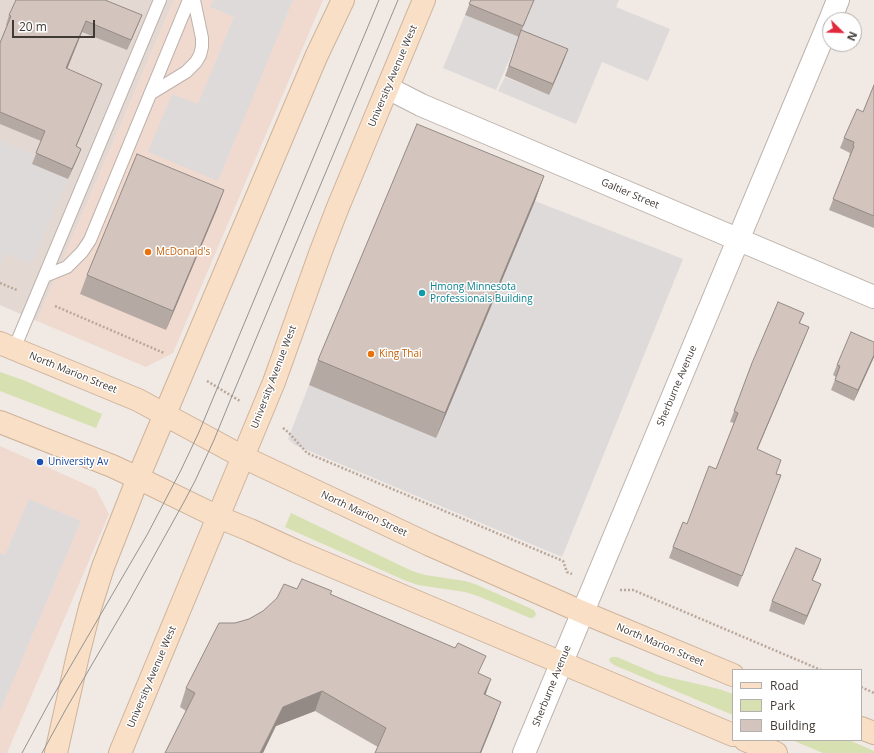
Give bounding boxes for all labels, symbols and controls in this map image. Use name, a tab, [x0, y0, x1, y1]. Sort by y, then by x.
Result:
scale bar	[14, 12, 97, 38]
north arrow	[822, 12, 862, 52]
text: 20 m	[19, 18, 47, 35]
street label: University Avenue West	[366, 23, 420, 129]
text: N	[844, 29, 861, 44]
street label: Galtier Street	[599, 176, 661, 212]
place label: McDonald's	[156, 246, 210, 258]
marker: McDonald's	[143, 247, 153, 257]
place label: Hmong Minnesota Professionals Building	[430, 281, 533, 304]
marker: Hmong Minnesota Professionals Building	[417, 288, 427, 298]
street label: University Avenue West	[249, 324, 299, 430]
street label: Sherburne Avenue	[655, 344, 699, 428]
place label: King Thai	[379, 348, 422, 360]
marker: King Thai	[366, 349, 376, 359]
street label: North Marion Street	[27, 350, 119, 396]
place label: University Av	[48, 456, 108, 468]
marker: University Av	[35, 457, 45, 467]
street label: North Marion Street	[319, 489, 409, 539]
street label: North Marion Street	[615, 621, 705, 669]
street label: University Avenue West	[125, 624, 179, 730]
street label: Sherburne Avenue	[530, 644, 574, 728]
legend	[732, 669, 862, 741]
text: Road	[770, 677, 799, 694]
text: Park	[770, 697, 795, 714]
text: Building	[770, 717, 815, 734]

